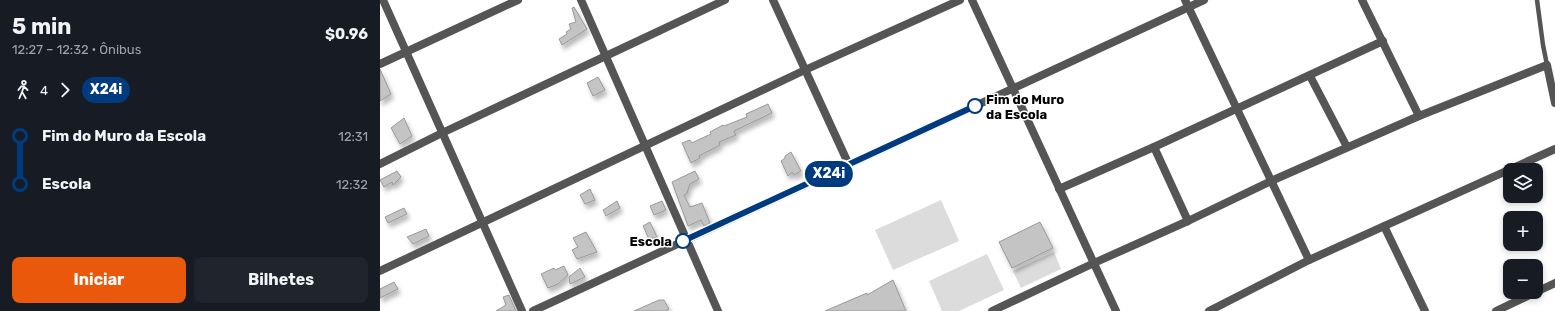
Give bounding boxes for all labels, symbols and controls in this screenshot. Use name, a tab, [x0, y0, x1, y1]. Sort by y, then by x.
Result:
text: 5 min	[12, 13, 72, 40]
text: $0.96	[325, 25, 368, 43]
text: 12:27 – 12:32 · Ônibus	[12, 42, 141, 57]
icon: walk	[12, 79, 34, 101]
icon: forward	[54, 79, 76, 101]
text: X24i	[90, 81, 122, 98]
text: 4	[40, 83, 48, 98]
place label: Fim do Muro da Escola	[986, 92, 1064, 122]
marker: Fim do Muro da Escola	[967, 98, 983, 114]
text: Fim do Muro da Escola	[42, 127, 206, 145]
text: 12:31	[338, 129, 368, 144]
line badge: X24i	[801, 161, 857, 187]
map controls	[1503, 163, 1543, 299]
button: layers	[1503, 163, 1543, 203]
text: X24i	[813, 165, 845, 182]
text: Escola	[42, 175, 91, 193]
text: 12:32	[336, 177, 368, 192]
button: +	[1503, 211, 1543, 251]
marker: Escola	[675, 233, 691, 249]
place label: Escola	[630, 234, 672, 249]
button: Iniciar	[12, 257, 186, 303]
button: Bilhetes	[194, 257, 368, 303]
button: −	[1503, 259, 1543, 299]

